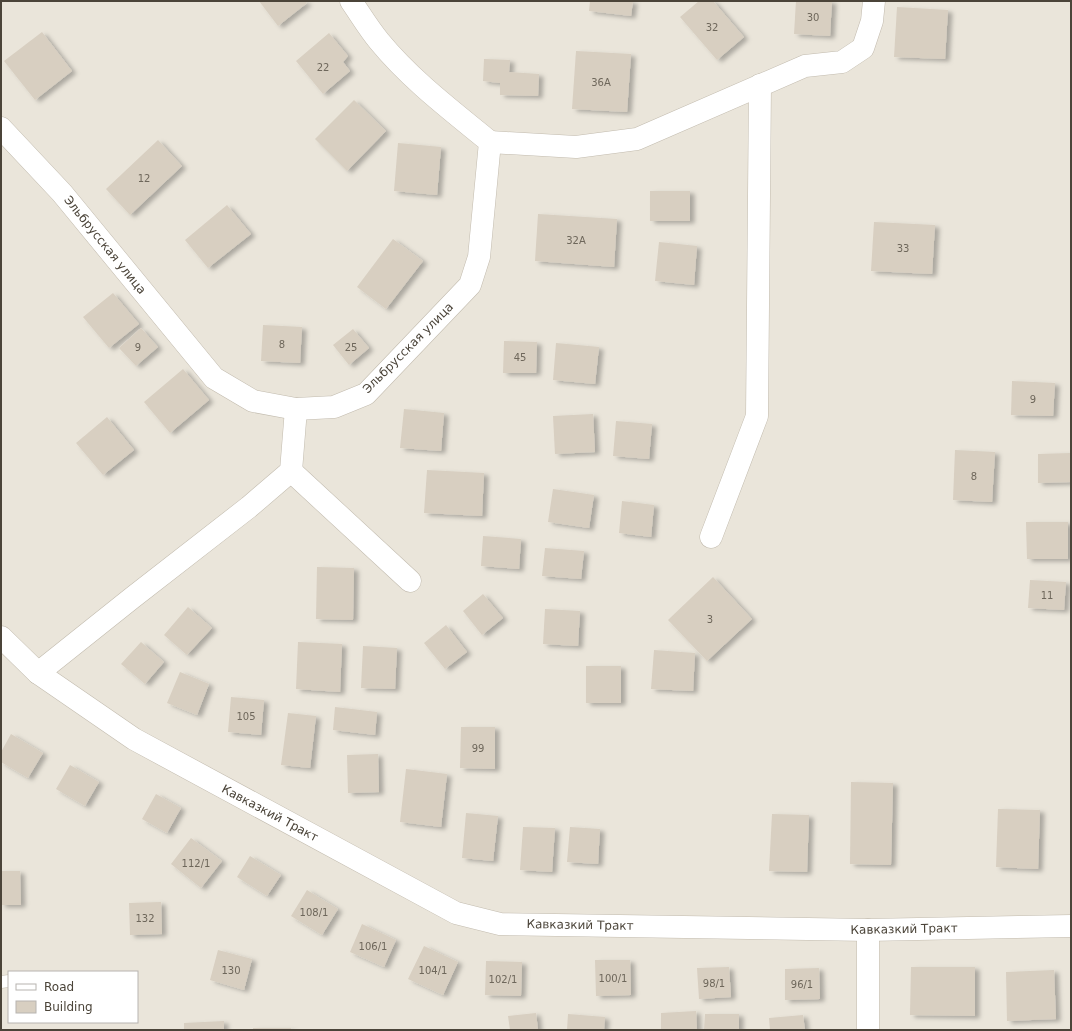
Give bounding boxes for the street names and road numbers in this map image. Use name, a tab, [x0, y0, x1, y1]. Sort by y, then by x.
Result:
street label: Эльбрусская улица	[61, 193, 149, 297]
street label: Эльбрусская улица	[360, 300, 456, 396]
street label: Кавказкий Тракт	[219, 782, 321, 844]
street label: Кавказкий Тракт	[526, 917, 634, 933]
street label: Кавказкий Тракт	[850, 921, 958, 937]

